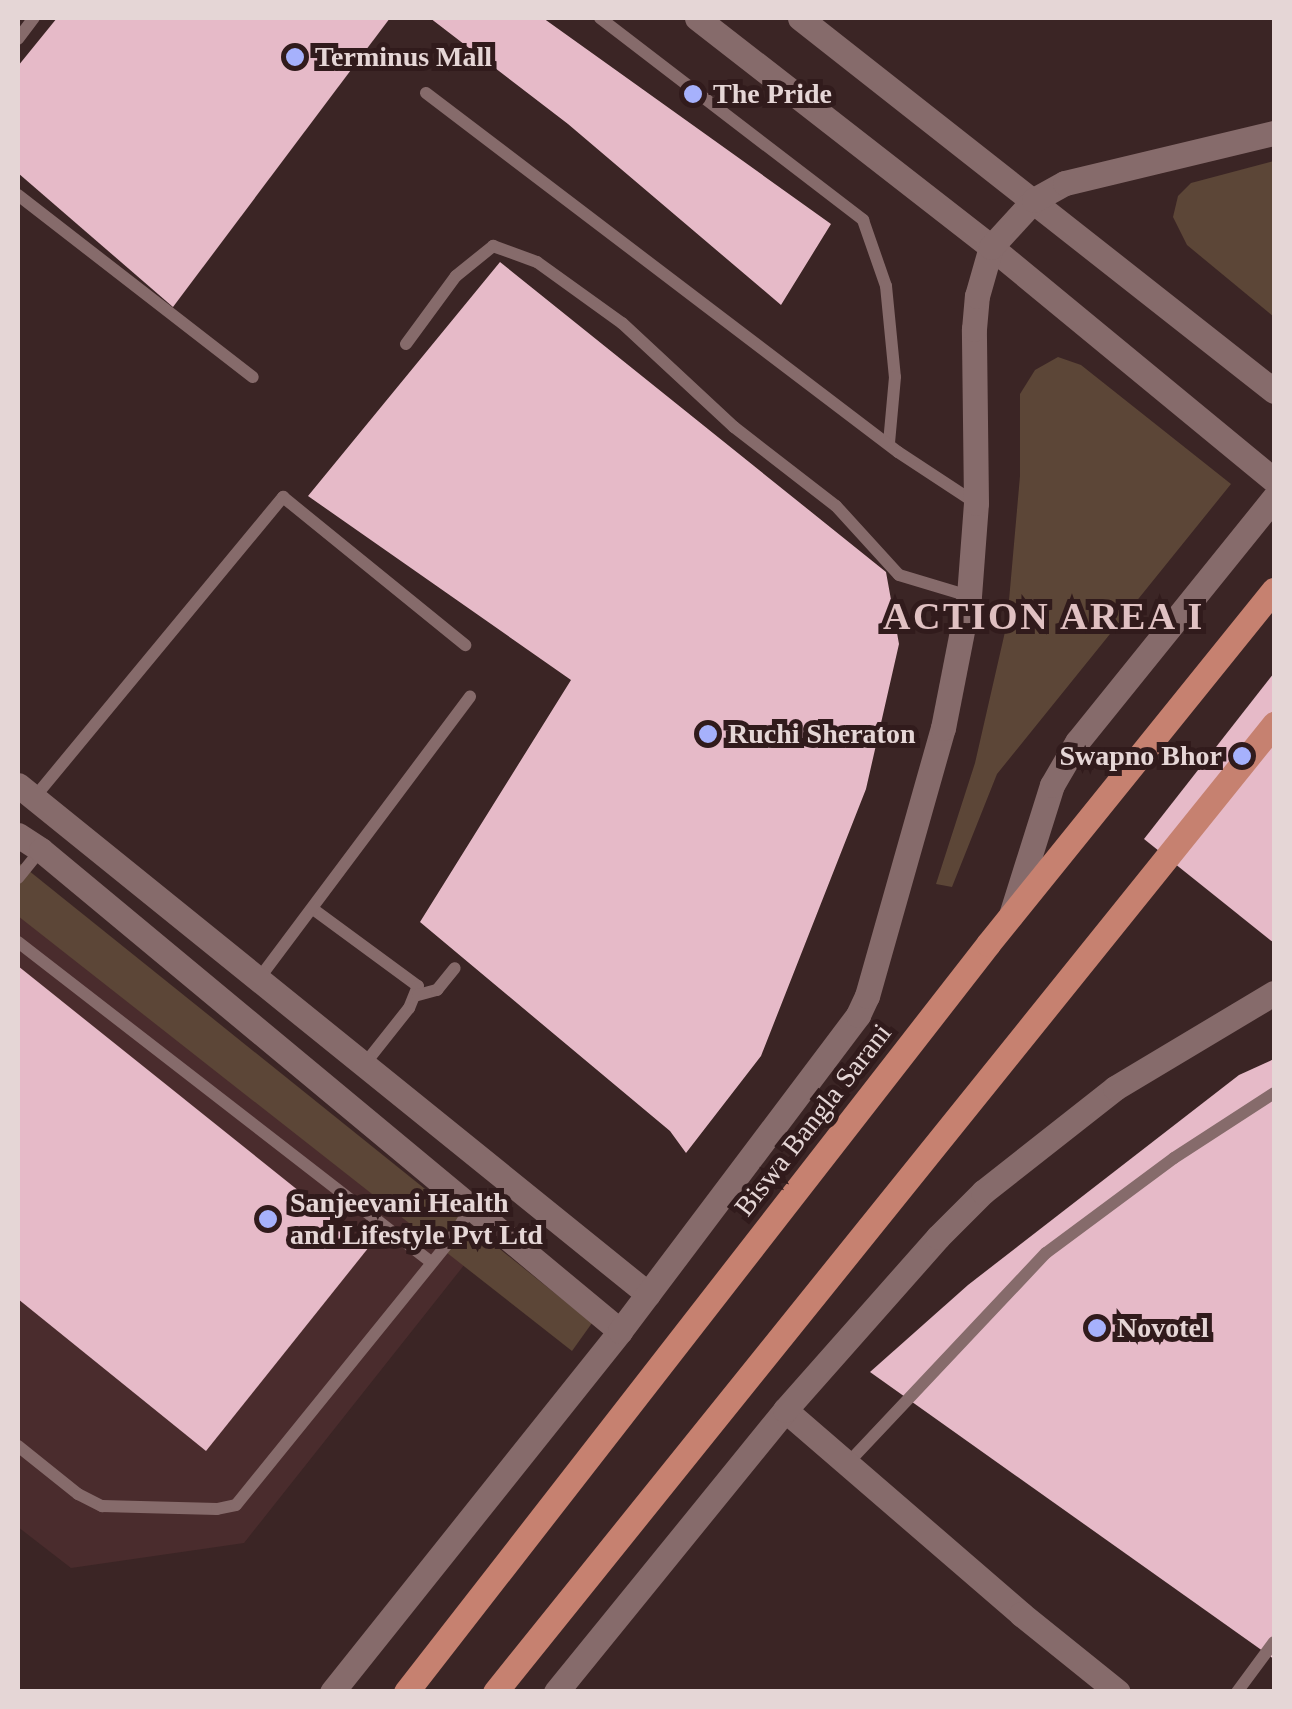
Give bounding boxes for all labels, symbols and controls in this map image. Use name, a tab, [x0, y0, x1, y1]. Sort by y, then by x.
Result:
place label: Terminus Mall	[315, 40, 492, 74]
marker: Terminus Mall	[284, 46, 306, 68]
place label: The Pride	[713, 77, 832, 111]
marker: The Pride	[682, 83, 704, 105]
district label: ACTION AREA I	[881, 594, 1207, 640]
place label: Ruchi Sheraton	[728, 717, 915, 751]
marker: Ruchi Sheraton	[697, 723, 719, 745]
place label: Swapno Bhor	[1059, 739, 1222, 773]
marker: Swapno Bhor	[1231, 745, 1253, 767]
street label: Biswa Bangla Sarani	[727, 1017, 899, 1223]
place label: Sanjeevani Health and Lifestyle Pvt Ltd	[290, 1186, 543, 1252]
marker: Sanjeevani Health and Lifestyle Pvt Ltd	[255, 1206, 281, 1232]
place label: Novotel	[1117, 1311, 1209, 1345]
marker: Novotel	[1086, 1317, 1108, 1339]

